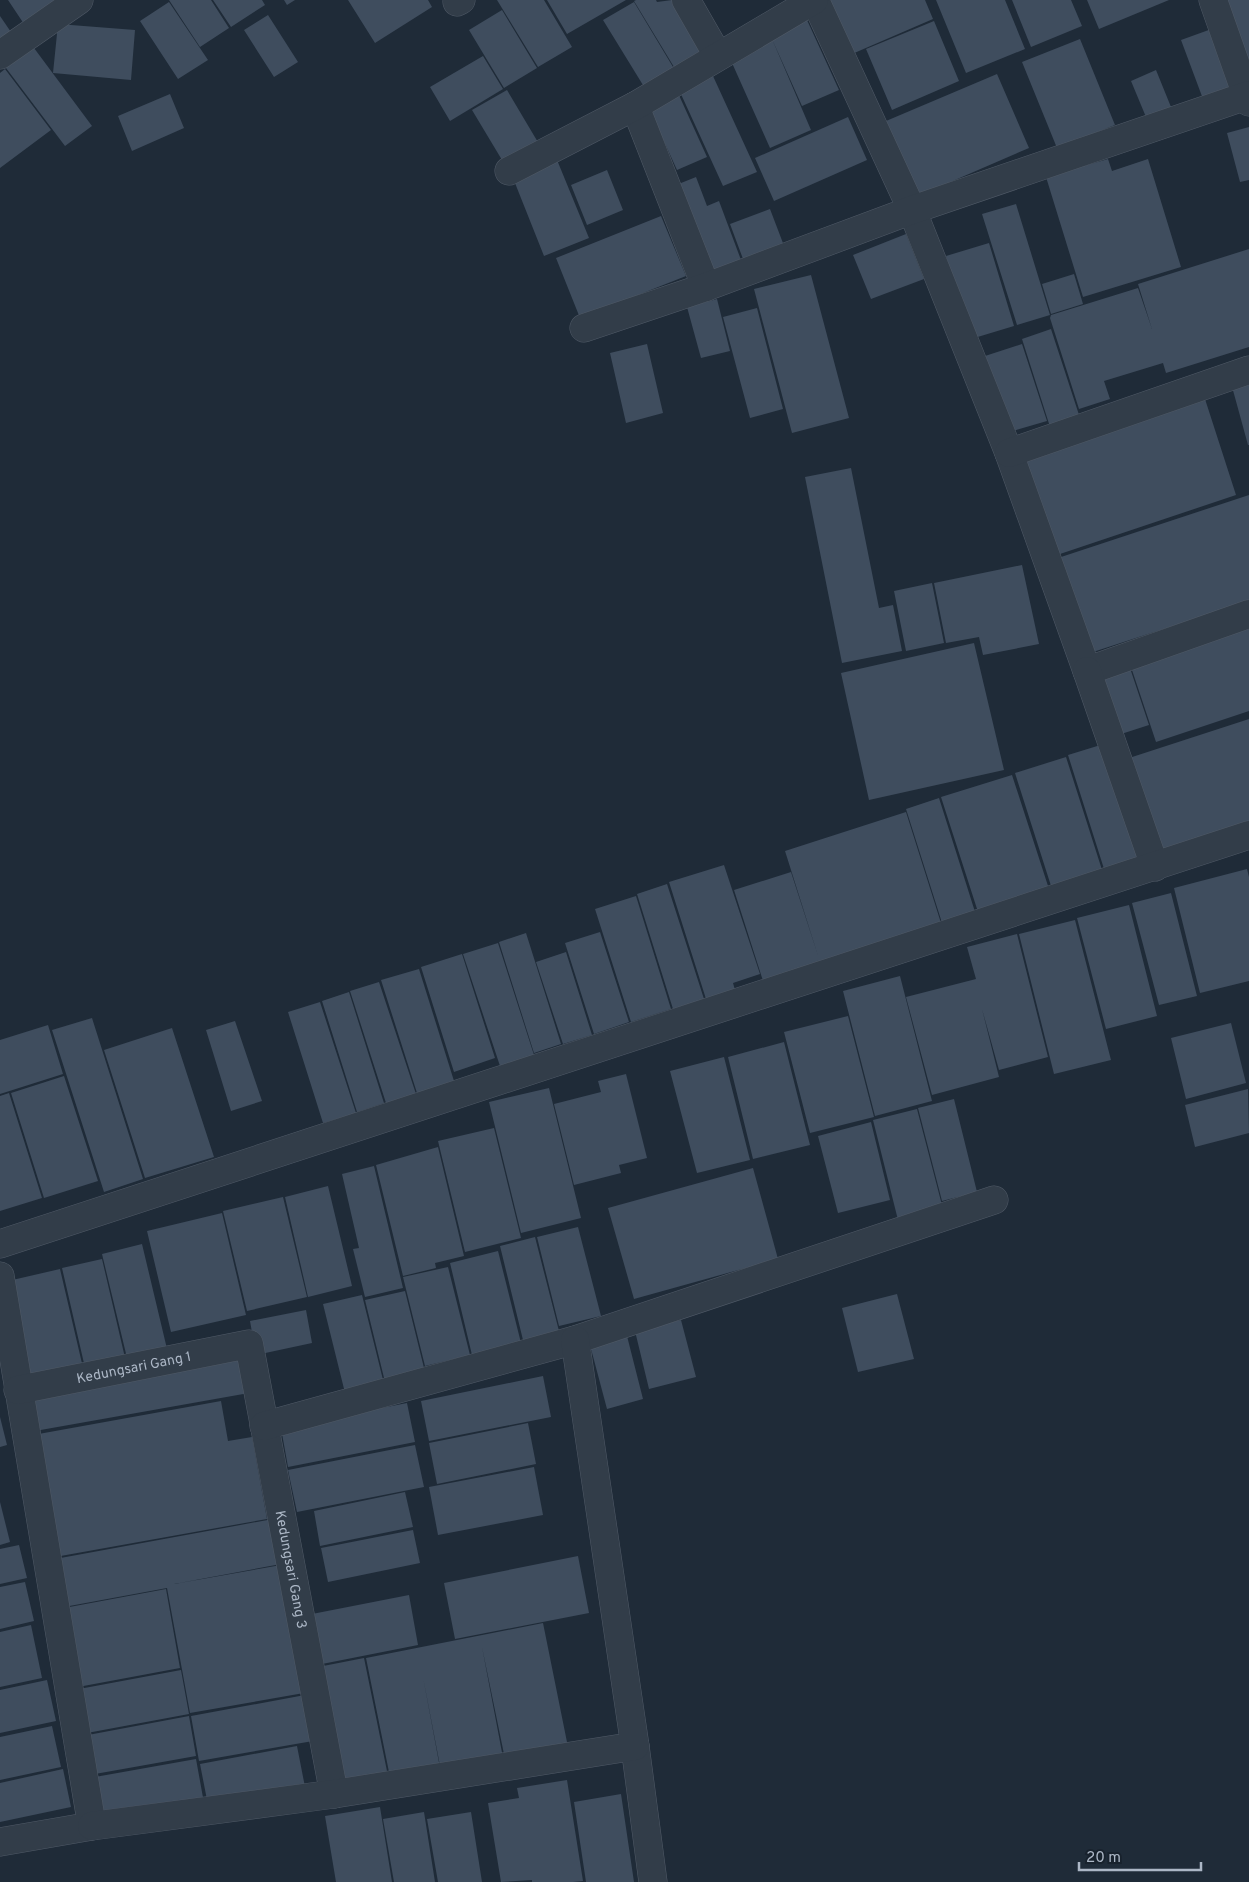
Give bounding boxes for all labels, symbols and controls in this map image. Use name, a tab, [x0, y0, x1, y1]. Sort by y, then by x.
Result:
street label: Kedungsari Gang 1	[75, 1349, 193, 1388]
street label: Kedungsari Gang 3	[271, 1509, 310, 1630]
scale bar	[1079, 1840, 1202, 1872]
text: 20 m	[1086, 1849, 1121, 1868]

